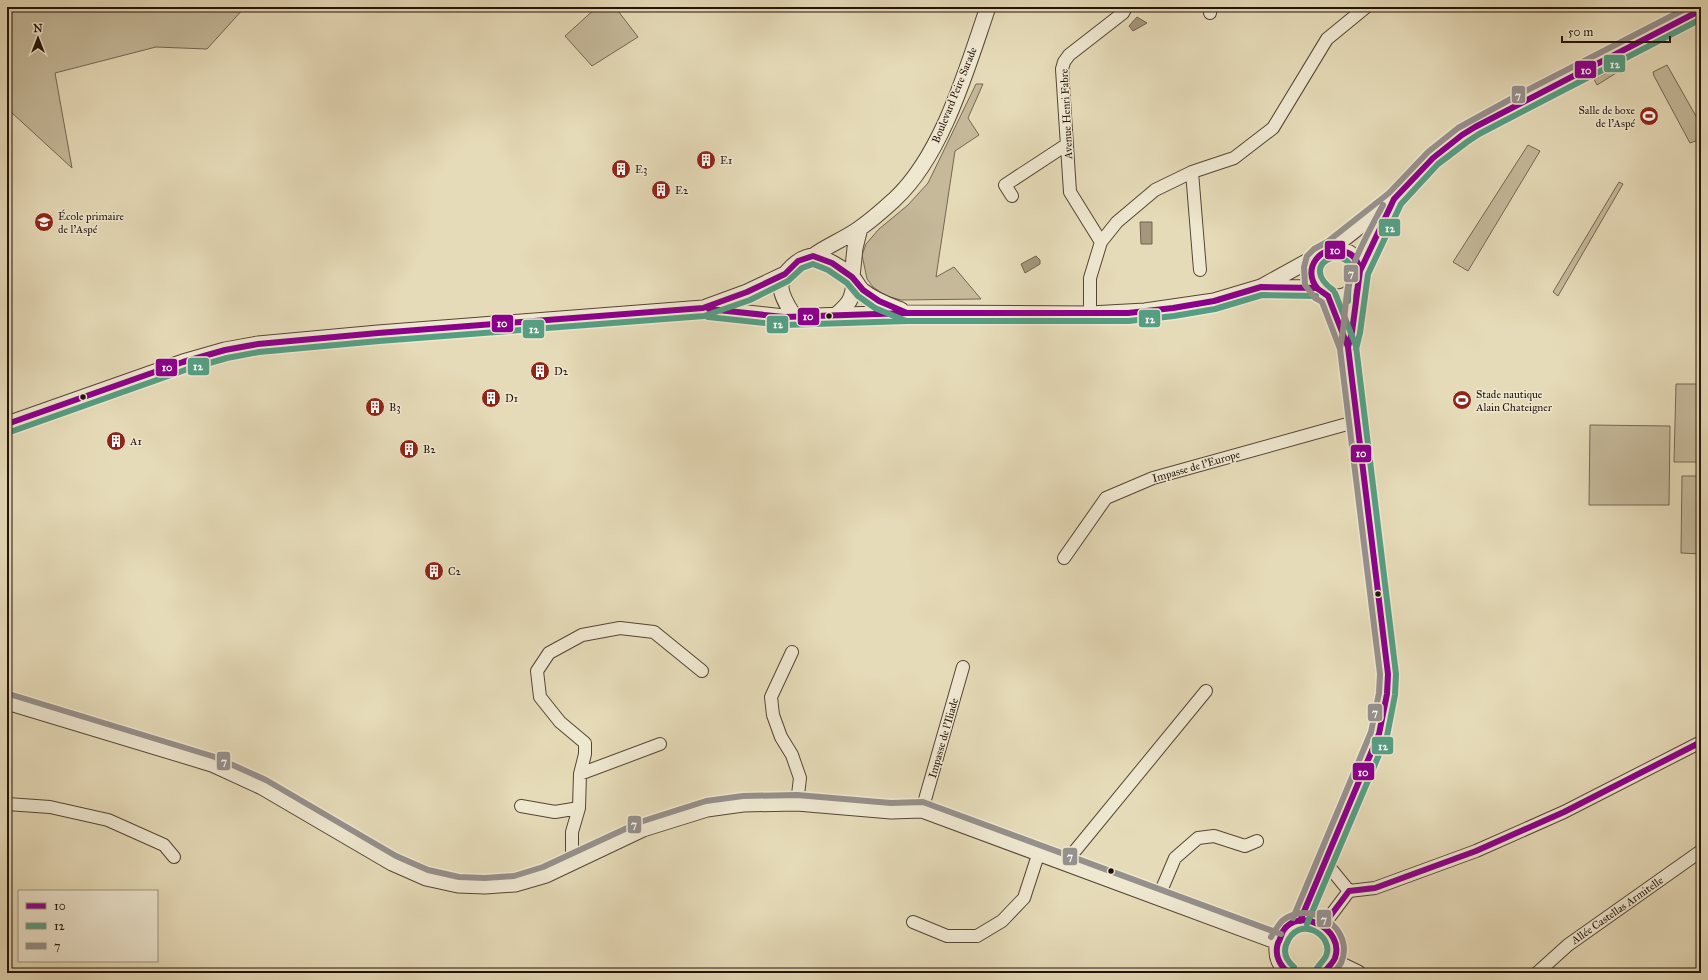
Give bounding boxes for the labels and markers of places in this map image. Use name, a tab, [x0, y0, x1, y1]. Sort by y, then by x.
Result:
place label: Salle de boxe de l'Aspé	[1578, 104, 1635, 130]
sports icon: Salle de boxe de l'Aspé	[1638, 105, 1660, 127]
building icon: E1	[695, 149, 717, 171]
place label: E1	[720, 154, 732, 167]
building icon: E3	[610, 158, 632, 180]
place label: E3	[635, 163, 647, 176]
building icon: E2	[650, 179, 672, 201]
place label: E2	[675, 184, 689, 197]
place label: École primaire de l’Aspé	[58, 209, 125, 236]
school or university icon: École primaire de l’Aspé	[33, 211, 55, 233]
unlabelled marker	[824, 311, 834, 321]
building icon: D2	[529, 360, 551, 382]
place label: D2	[554, 365, 569, 378]
building icon: D1	[480, 387, 502, 409]
place label: Stade nautique Alain Chateigner	[1475, 388, 1553, 414]
sports icon: Stade nautique Alain Chateigner	[1451, 389, 1473, 411]
unlabelled marker	[78, 392, 88, 402]
place label: D1	[505, 392, 518, 405]
building icon: B3	[364, 396, 386, 418]
place label: B3	[389, 401, 401, 414]
building icon: A1	[105, 430, 127, 452]
place label: A1	[129, 435, 142, 448]
building icon: B2	[398, 438, 420, 460]
place label: B2	[423, 443, 436, 456]
building icon: C2	[423, 560, 445, 582]
place label: C2	[448, 565, 461, 578]
unlabelled marker	[1373, 589, 1383, 599]
unlabelled marker	[1106, 866, 1116, 876]

